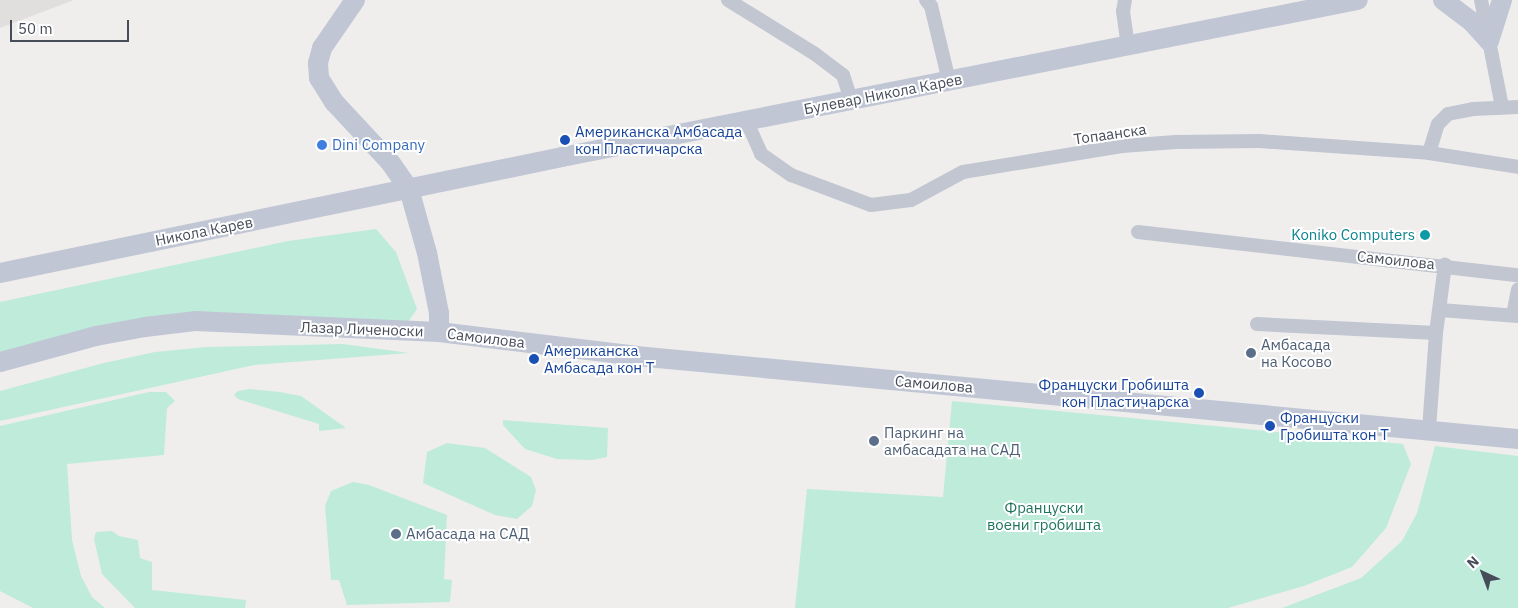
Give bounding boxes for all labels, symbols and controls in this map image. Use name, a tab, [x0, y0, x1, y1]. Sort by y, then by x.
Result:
scale bar	[12, 10, 131, 42]
text: 50 m	[18, 19, 53, 38]
street label: Булевар Никола Карев	[802, 70, 964, 118]
street label: Топаанска	[1073, 120, 1147, 148]
place label: Американска Амбасада кон Пластичарска	[575, 122, 742, 157]
marker: Американска Амбасада кон Пластичарска	[559, 134, 571, 146]
place label: Dini Company	[332, 136, 425, 154]
marker: Dini Company	[316, 139, 328, 151]
street label: Никола Карев	[154, 213, 254, 249]
place label: Koniko Computers	[1291, 226, 1415, 244]
marker: Koniko Computers	[1419, 229, 1431, 241]
street label: Самоилова	[1356, 247, 1436, 273]
street label: Лазар Личеноски	[300, 318, 424, 340]
street label: Самоилова	[446, 324, 526, 352]
place label: Амбасада на Косово	[1261, 335, 1332, 370]
place label: Американска Амбасада кон Т	[544, 341, 654, 376]
marker: Амбасада на Косово	[1245, 347, 1257, 359]
marker: Американска Амбасада кон Т	[528, 353, 540, 365]
street label: Самоилова	[894, 372, 974, 396]
place label: Француски Гробишта кон Пластичарска	[1039, 375, 1189, 410]
marker: Француски Гробишта кон Пластичарска	[1193, 387, 1205, 399]
place label: Француски Гробишта кон Т	[1280, 408, 1389, 443]
marker: Француски Гробишта кон Т	[1264, 420, 1276, 432]
place label: Паркинг на амбасадата на САД	[884, 423, 1020, 458]
marker: Паркинг на амбасадата на САД	[868, 435, 880, 447]
park label: Француски воени гробишта	[987, 498, 1101, 533]
place label: Амбасада на САД	[406, 525, 529, 543]
marker: Амбасада на САД	[390, 528, 402, 540]
north arrow	[1458, 548, 1508, 598]
text: N	[1463, 552, 1483, 572]

